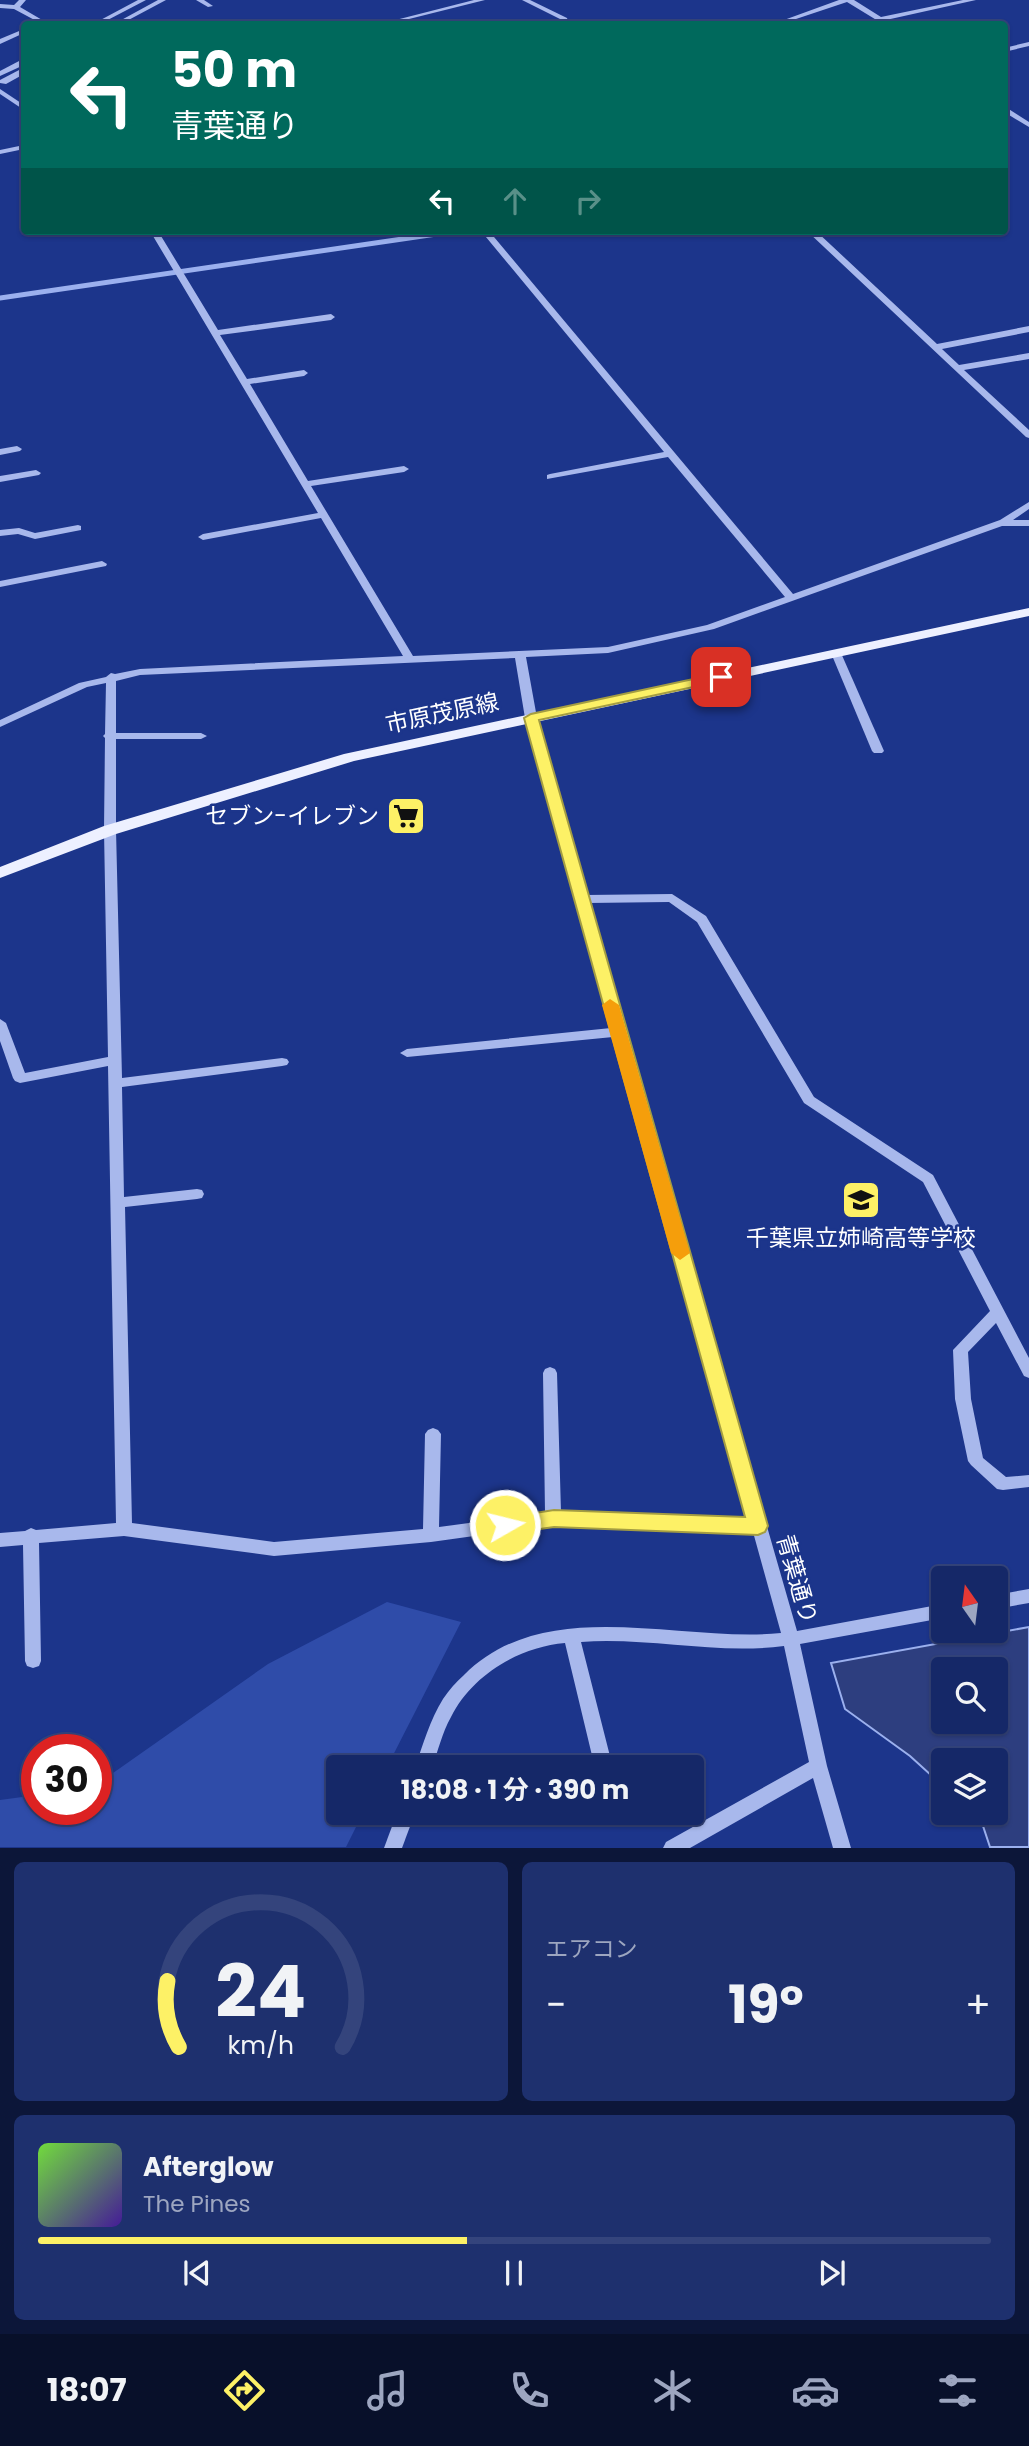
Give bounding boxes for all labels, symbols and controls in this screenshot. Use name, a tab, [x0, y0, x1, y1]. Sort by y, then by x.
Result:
text: 50 m	[171, 36, 297, 104]
icon: left	[56, 49, 147, 140]
text: 青葉通り	[171, 103, 299, 148]
icon: left	[423, 182, 461, 220]
icon: ahead	[496, 182, 534, 220]
icon: right	[569, 182, 607, 220]
pin	[691, 647, 751, 707]
icon: arrive	[702, 658, 740, 696]
street label: 市原茂原線	[382, 685, 502, 741]
supermarket icon: セブン-イレブン	[385, 795, 427, 837]
place label: セブン-イレブン	[205, 800, 379, 832]
school or university icon: 千葉県立姉崎高等学校	[840, 1179, 882, 1221]
place label: 千葉県立姉崎高等学校	[746, 1222, 976, 1254]
position arrow	[468, 1488, 542, 1562]
street label: 青葉通り	[769, 1530, 825, 1628]
north arrow	[931, 1566, 1008, 1643]
map controls	[931, 1566, 1008, 1825]
button: search	[931, 1657, 1008, 1734]
speed limit sign: 30	[21, 1734, 112, 1825]
button: layers	[931, 1748, 1008, 1825]
text: 18:08 · 1 分 · 390 m	[401, 1772, 629, 1808]
text: エアコン	[546, 1933, 638, 1965]
text: 24	[215, 1942, 306, 2043]
text: 19°	[728, 1968, 804, 2041]
text: −	[546, 1978, 566, 2031]
text: +	[965, 1978, 991, 2031]
text: km/h	[227, 2028, 294, 2063]
text: Afterglow	[143, 2149, 274, 2185]
text: The Pines	[143, 2188, 251, 2220]
icon: previous	[178, 2254, 216, 2292]
icon: pause	[495, 2254, 533, 2292]
icon: next	[813, 2254, 851, 2292]
icon: directions	[220, 2366, 269, 2415]
icon: music	[363, 2366, 412, 2415]
icon: phone	[505, 2366, 554, 2415]
icon: climate	[648, 2366, 697, 2415]
icon: car	[791, 2366, 840, 2415]
icon: filters	[933, 2366, 982, 2415]
text: 18:07	[47, 2367, 127, 2412]

